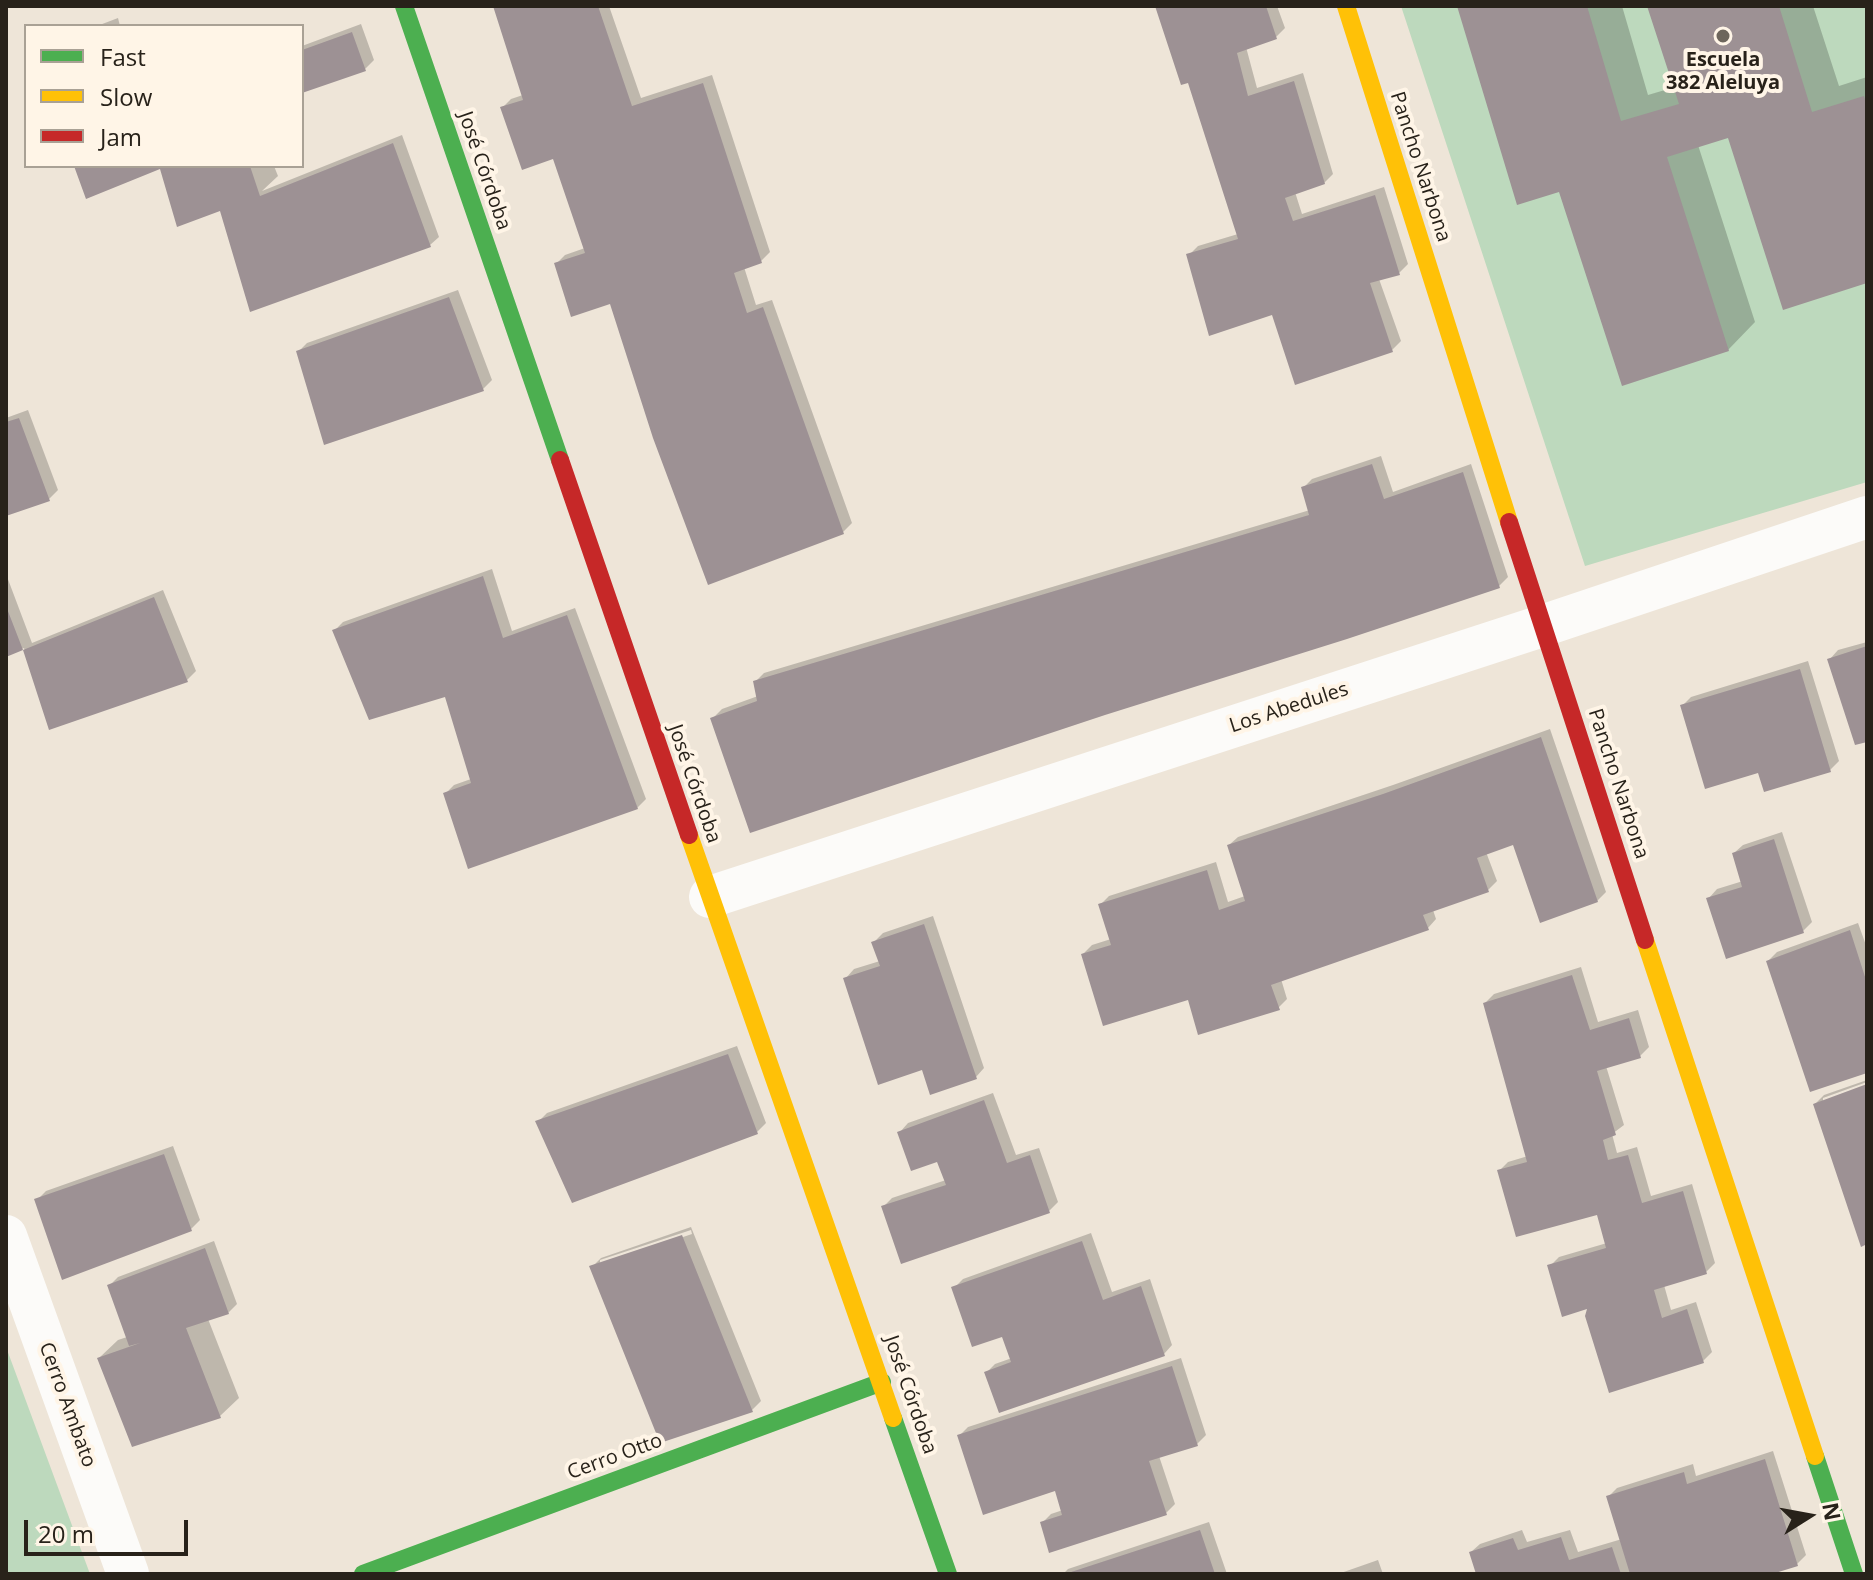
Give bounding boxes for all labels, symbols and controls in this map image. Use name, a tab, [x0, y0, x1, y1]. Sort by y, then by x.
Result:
legend	[24, 24, 304, 168]
marker: Escuela 382 Aleluya	[1714, 27, 1732, 45]
text: Fast	[100, 40, 146, 73]
place label: Escuela 382 Aleluya	[1666, 48, 1780, 95]
text: Slow	[100, 80, 152, 113]
street label: Pancho Narbona	[1384, 89, 1456, 245]
street label: José Córdoba	[453, 109, 515, 233]
text: Jam	[100, 120, 142, 153]
street label: Los Abedules	[1227, 677, 1351, 739]
street label: Pancho Narbona	[1582, 706, 1654, 862]
street label: José Córdoba	[663, 722, 725, 846]
street label: José Córdoba	[879, 1333, 941, 1457]
street label: Cerro Ambato	[33, 1339, 101, 1471]
street label: Cerro Otto	[564, 1429, 666, 1485]
north arrow	[1769, 1476, 1849, 1556]
text: N	[1816, 1500, 1849, 1523]
scale bar	[28, 1504, 192, 1554]
text: 20 m	[38, 1517, 94, 1550]

